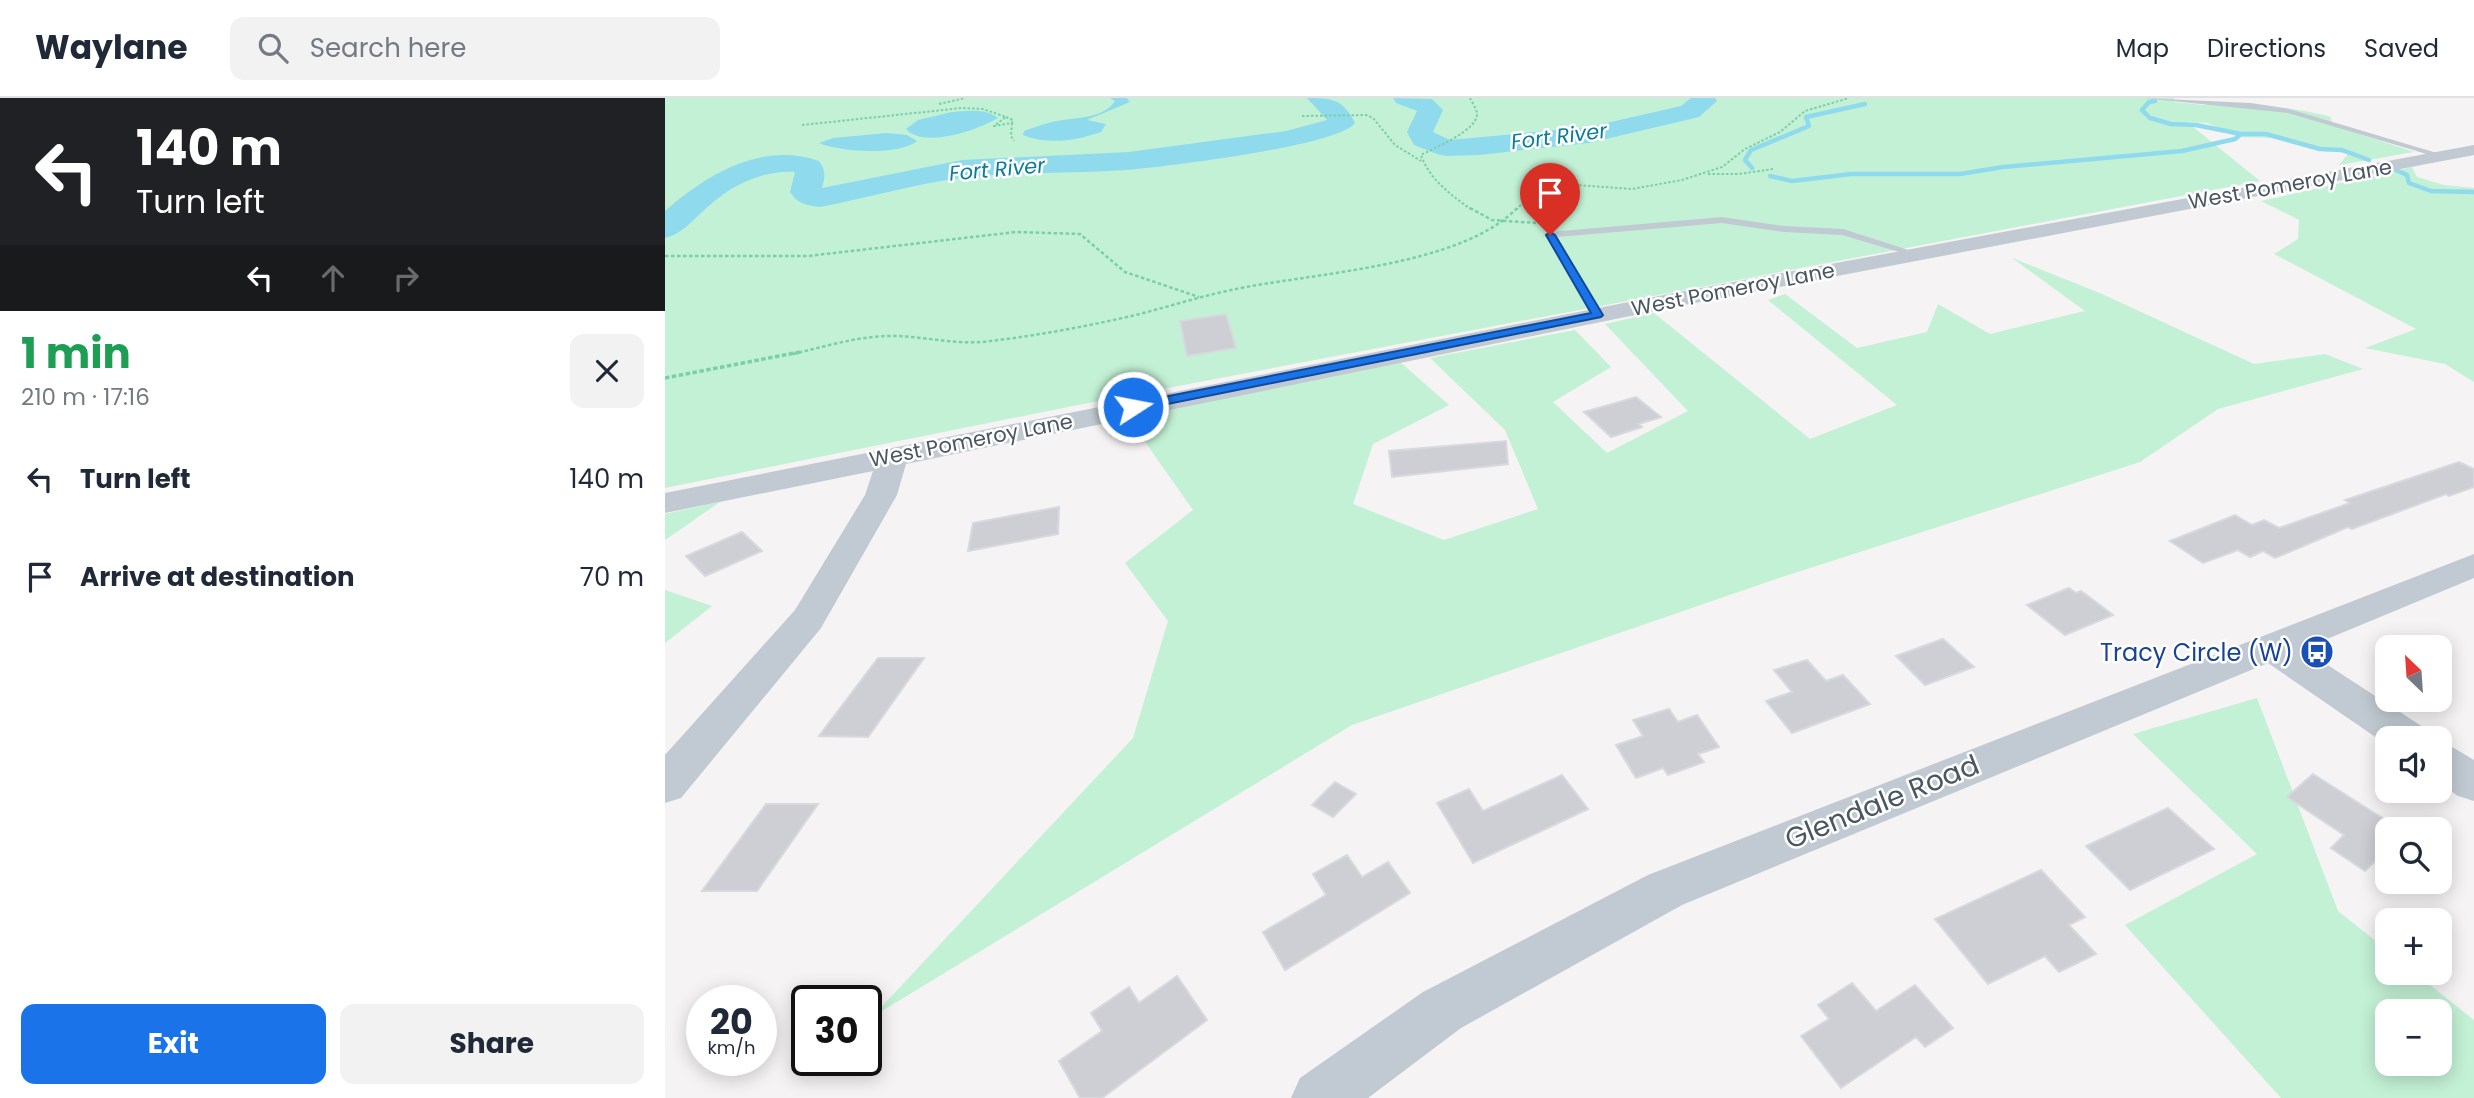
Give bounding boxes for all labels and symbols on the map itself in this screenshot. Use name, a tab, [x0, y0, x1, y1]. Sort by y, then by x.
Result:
water label: Fort River	[1509, 116, 1610, 156]
water label: Fort River	[948, 150, 1047, 188]
street label: West Pomeroy Lane	[2186, 152, 2394, 216]
pin	[1520, 163, 1580, 235]
street label: West Pomeroy Lane	[1629, 255, 1837, 323]
position arrow	[1096, 370, 1170, 444]
street label: West Pomeroy Lane	[867, 406, 1075, 474]
bus stop icon: Tracy Circle (W)	[2298, 633, 2336, 671]
north arrow	[2375, 635, 2452, 712]
place label: Tracy Circle (W)	[2100, 636, 2293, 669]
street label: Glendale Road	[1779, 745, 1985, 859]
speed limit sign: 30	[791, 985, 882, 1076]

